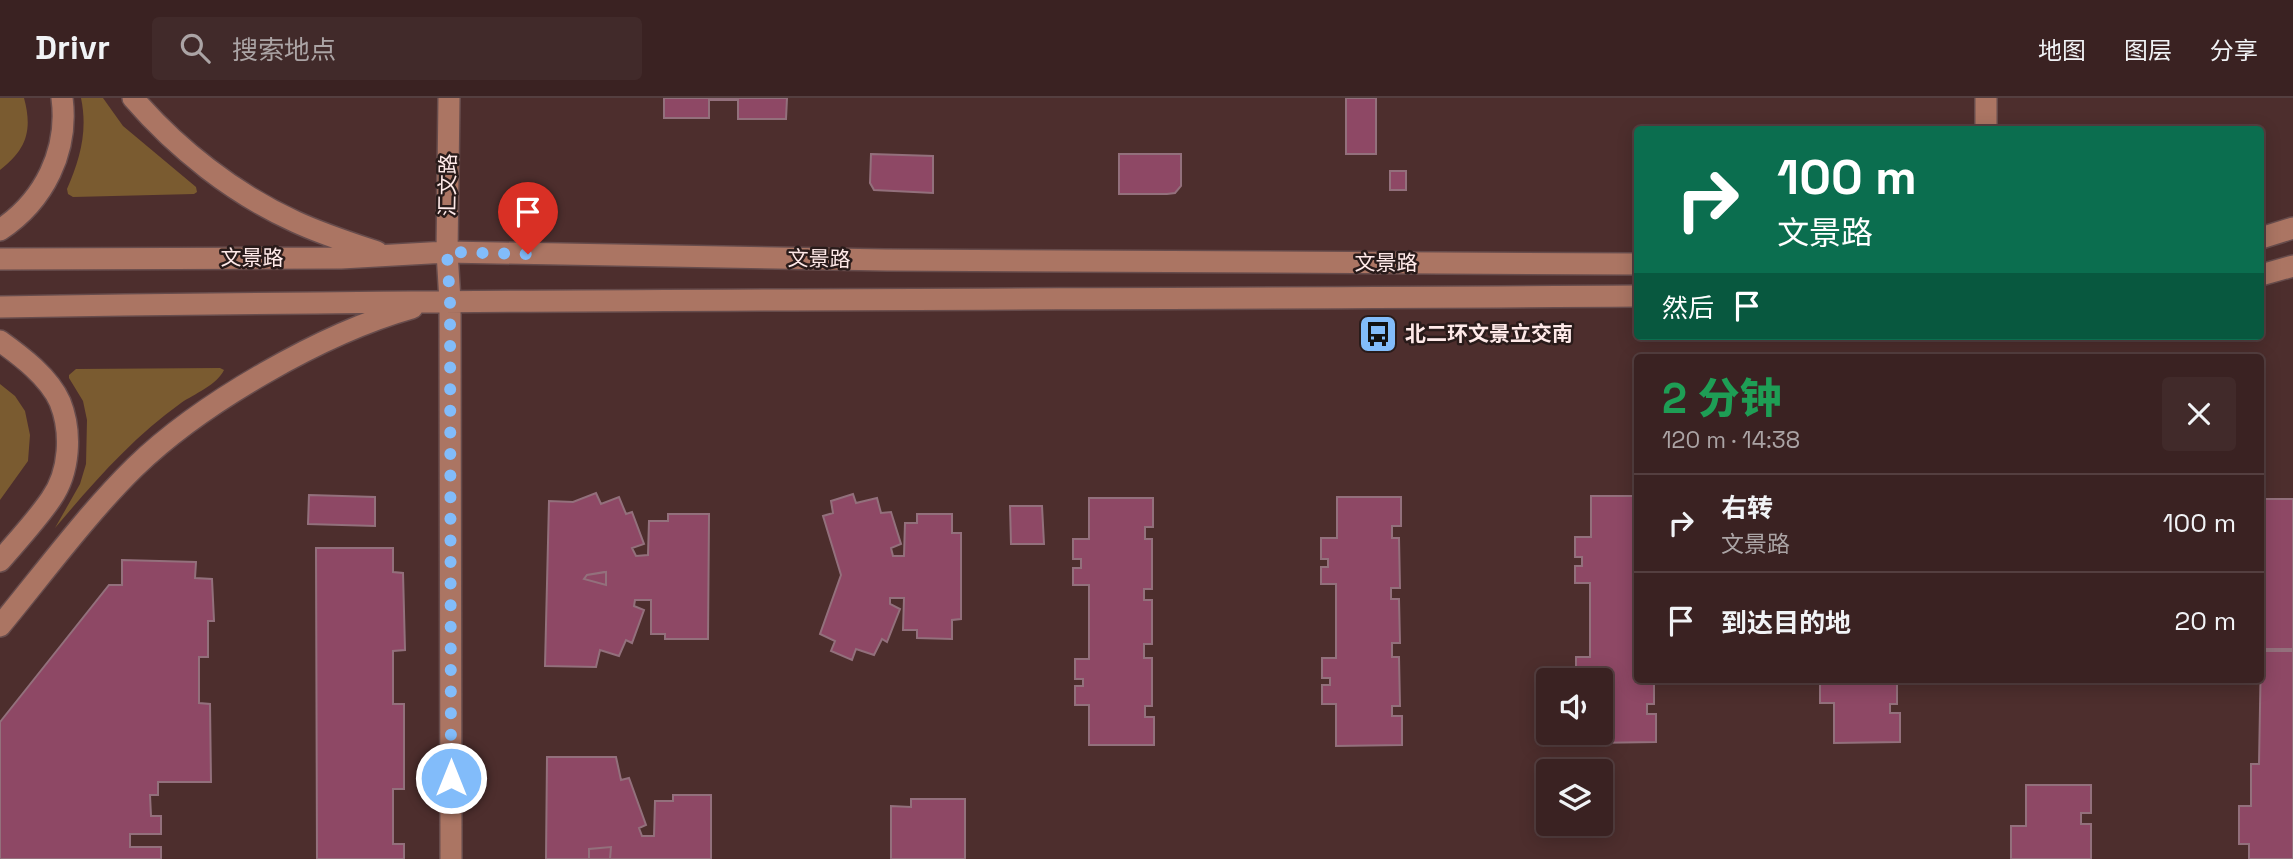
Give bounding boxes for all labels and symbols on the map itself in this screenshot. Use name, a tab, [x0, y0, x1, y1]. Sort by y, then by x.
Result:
street label: 汇文路	[433, 153, 462, 217]
pin	[498, 182, 558, 254]
street label: 文景路	[221, 244, 284, 271]
street label: 文景路	[787, 244, 851, 273]
street label: 文景路	[1355, 249, 1418, 276]
bus stop icon: 北二环文景立交南	[1357, 313, 1399, 355]
place label: 北二环文景立交南	[1405, 320, 1573, 347]
position arrow	[414, 741, 488, 815]

